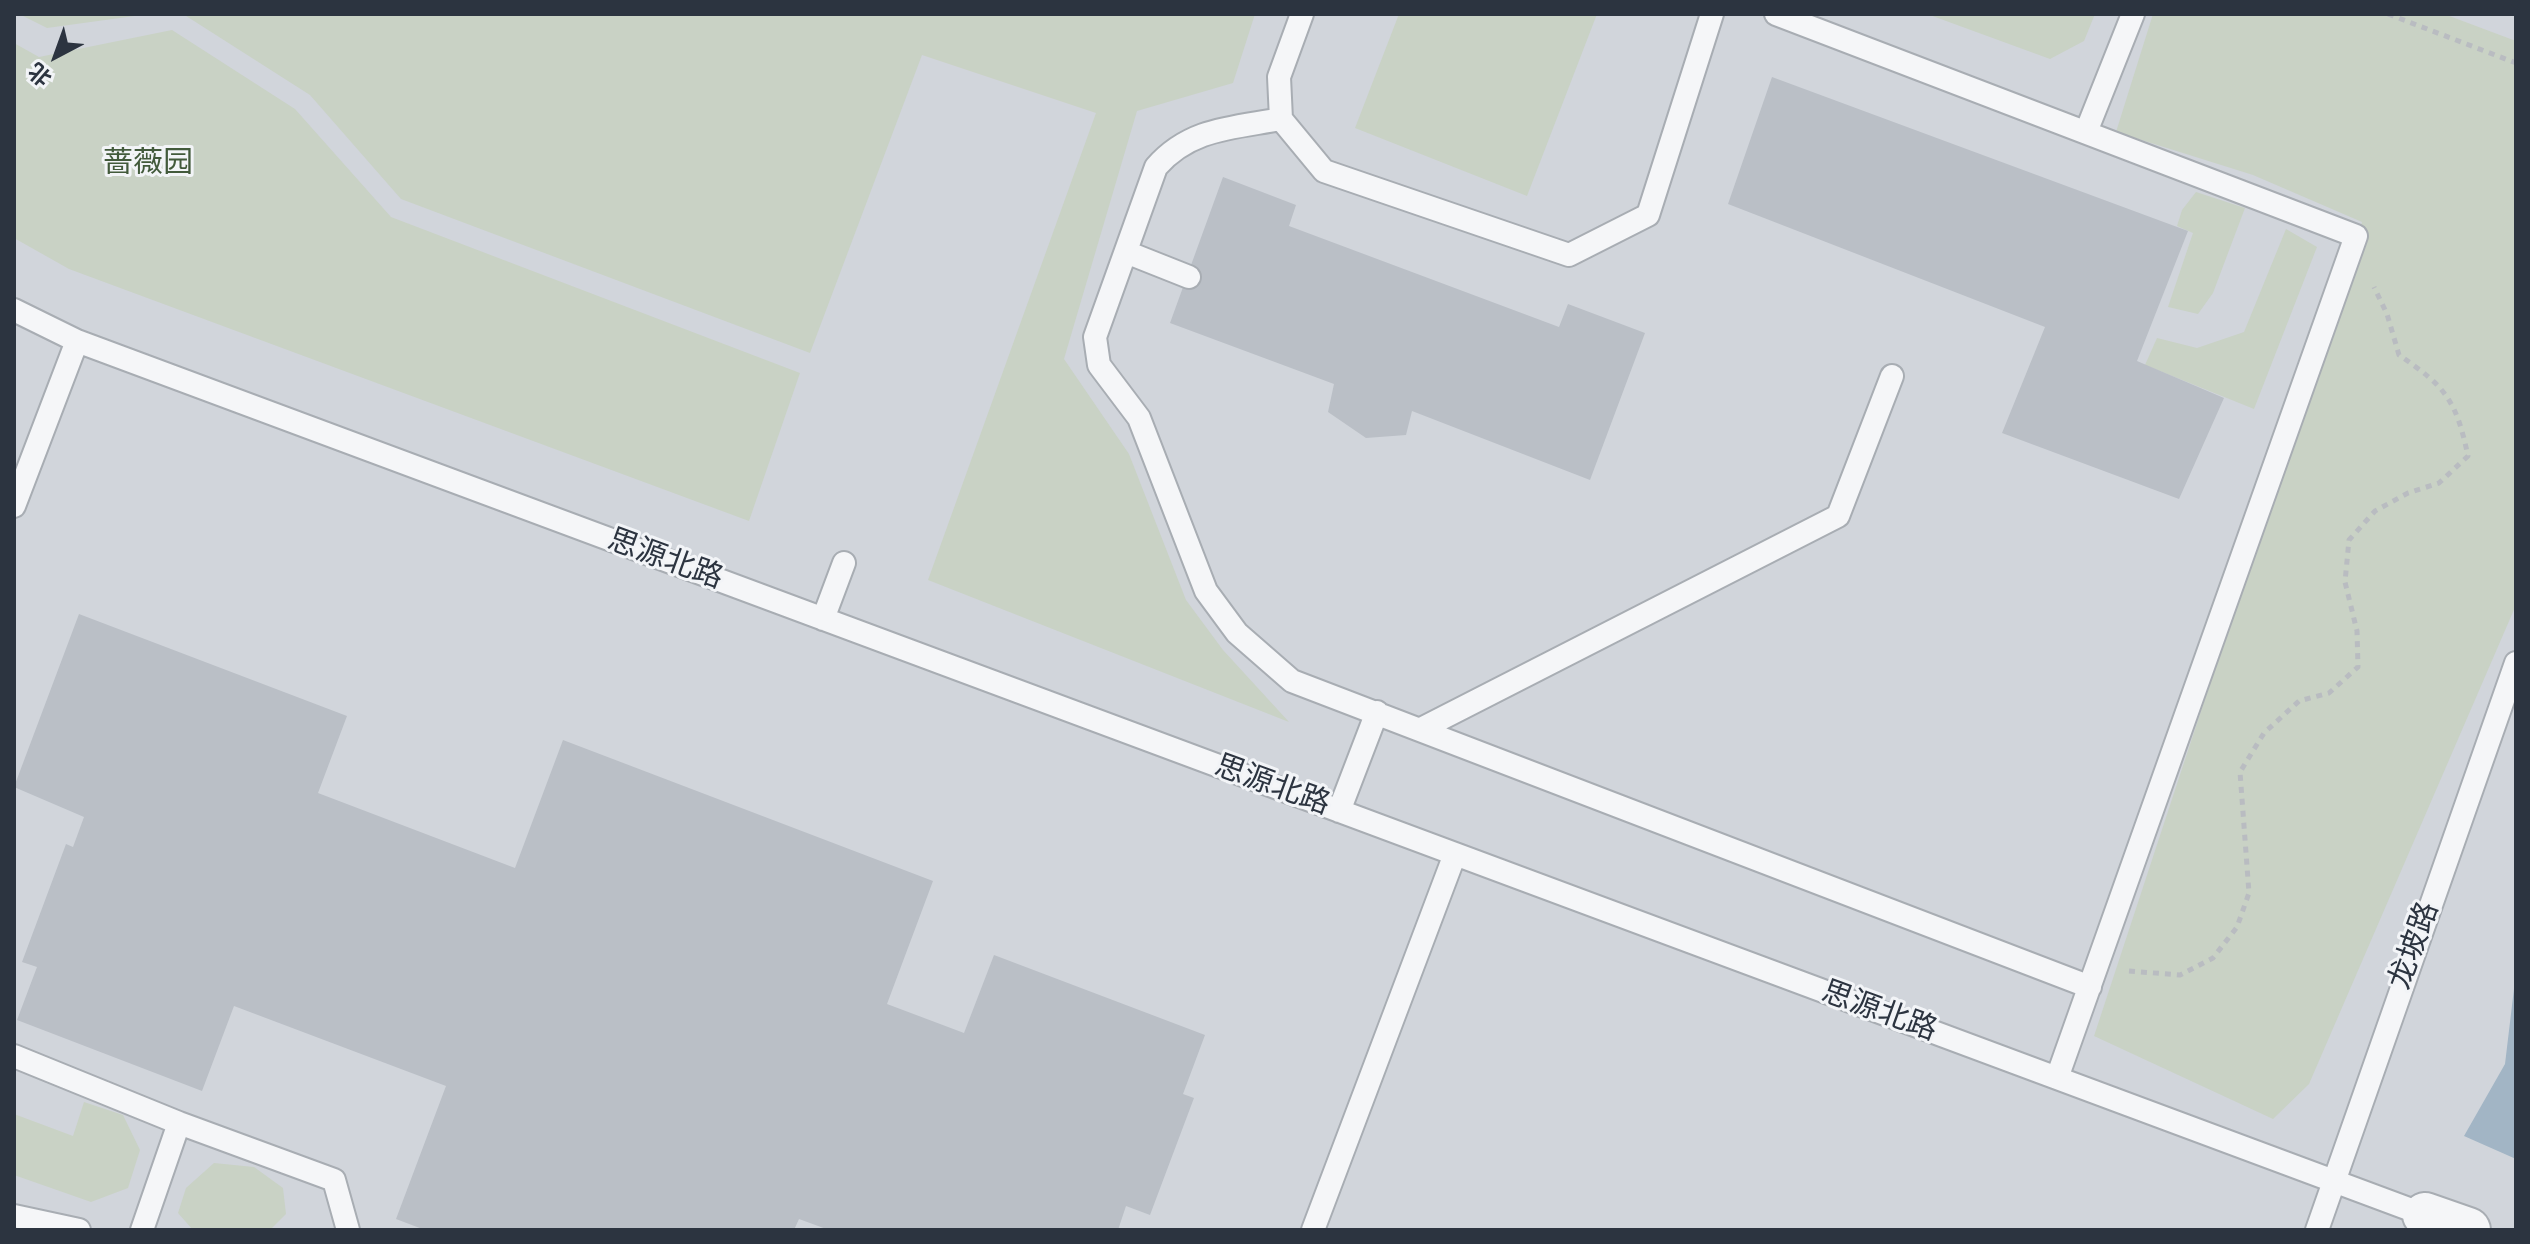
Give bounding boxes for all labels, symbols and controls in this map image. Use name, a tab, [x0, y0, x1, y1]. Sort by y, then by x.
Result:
north arrow	[16, 16, 96, 96]
text: 北	[23, 57, 57, 92]
park label: 蔷薇园	[103, 146, 193, 182]
street label: 思源北路	[602, 523, 728, 597]
street label: 思源北路	[1209, 749, 1335, 823]
street label: 龙坡路	[2383, 898, 2447, 994]
street label: 思源北路	[1816, 975, 1942, 1049]

